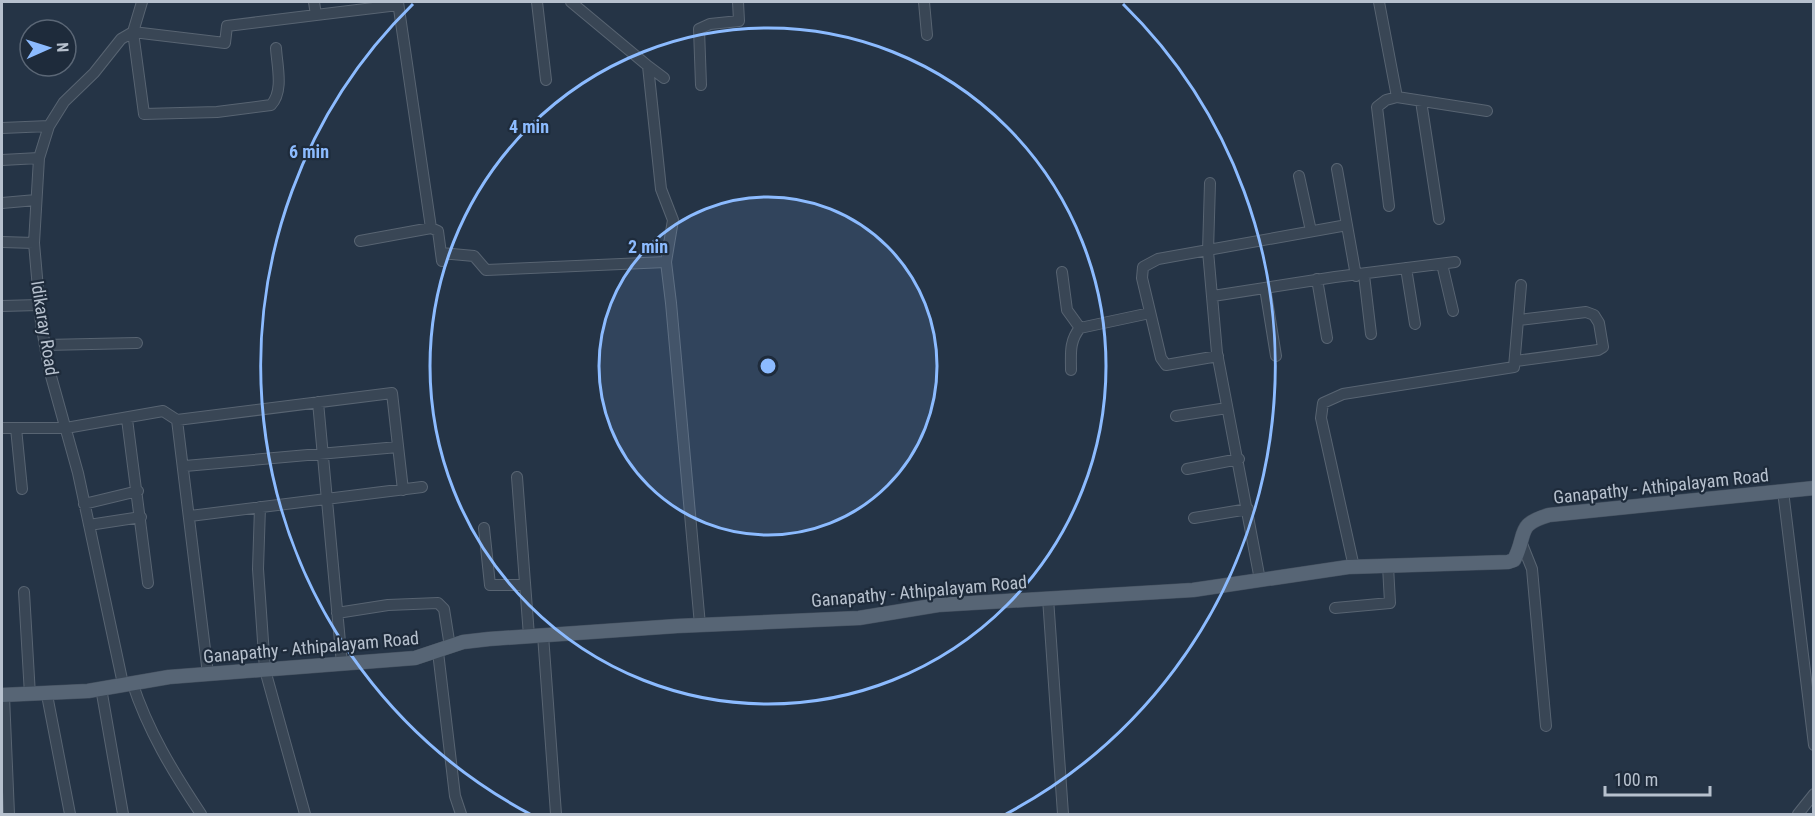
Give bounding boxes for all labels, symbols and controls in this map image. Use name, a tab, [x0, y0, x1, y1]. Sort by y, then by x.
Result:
north arrow	[18, 18, 78, 78]
text: N	[53, 42, 72, 53]
text: 4 min	[509, 116, 549, 137]
text: 6 min	[289, 141, 329, 162]
text: 2 min	[628, 236, 668, 257]
street label: Idikaray Road	[27, 279, 63, 377]
centre of rings	[758, 356, 778, 376]
street label: Ganapathy - Athipalayam Road	[1552, 464, 1770, 508]
street label: Ganapathy - Athipalayam Road	[810, 571, 1028, 611]
street label: Ganapathy - Athipalayam Road	[202, 627, 420, 667]
scale bar	[1605, 759, 1710, 797]
text: 100 m	[1614, 769, 1658, 790]

